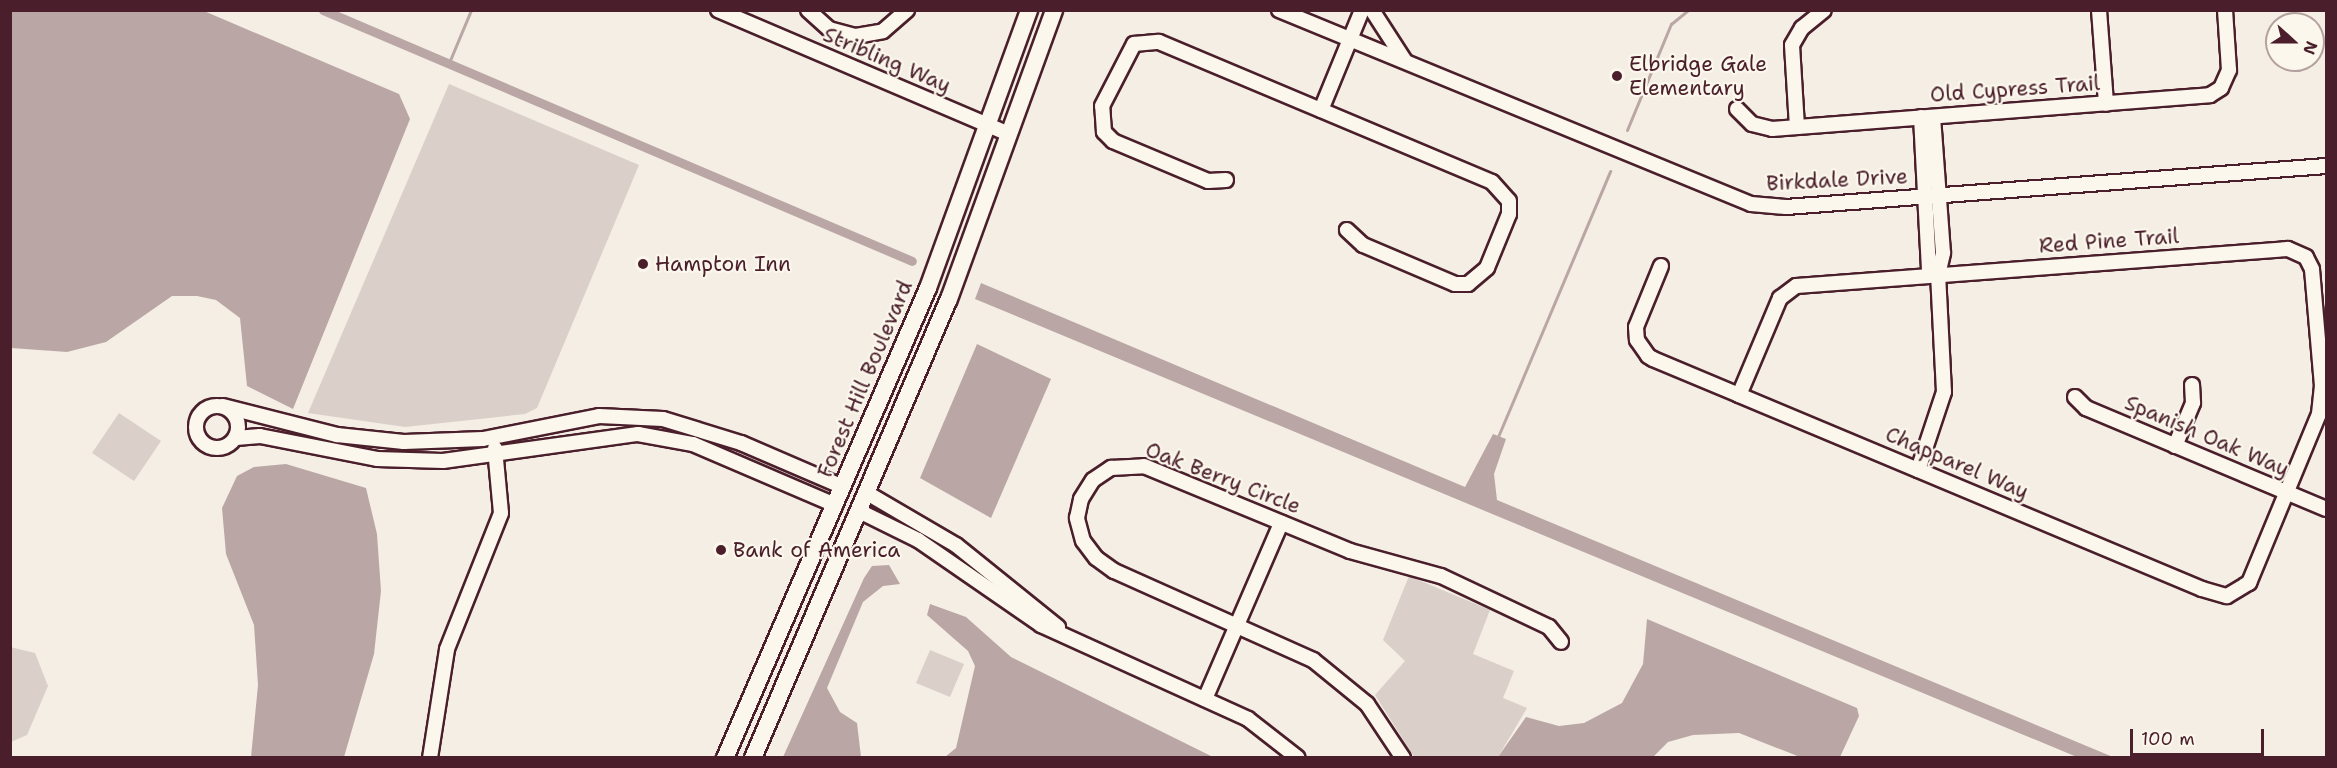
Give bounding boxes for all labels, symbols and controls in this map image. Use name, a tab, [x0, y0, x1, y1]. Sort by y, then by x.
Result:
north arrow	[2265, 12, 2325, 72]
street label: Stribling Way	[819, 22, 955, 98]
text: N	[2298, 38, 2322, 58]
place label: Elbridge Gale Elementary	[1629, 51, 1767, 101]
marker: Elbridge Gale Elementary	[1610, 69, 1624, 83]
street label: Old Cypress Trail	[1929, 70, 2101, 108]
street label: Birkdale Drive	[1766, 164, 1908, 196]
street label: Red Pine Trail	[2038, 224, 2180, 258]
place label: Hampton Inn	[655, 251, 791, 277]
marker: Hampton Inn	[636, 257, 650, 271]
street label: Forest Hill Boulevard	[812, 277, 918, 481]
street label: Spanish Oak Way	[2121, 390, 2293, 482]
street label: Chapparel Way	[1882, 422, 2032, 504]
street label: Oak Berry Circle	[1142, 437, 1304, 519]
place label: Bank of America	[733, 537, 900, 563]
marker: Bank of America	[714, 543, 728, 557]
scale bar	[2133, 717, 2266, 755]
text: 100 m	[2141, 727, 2195, 751]

